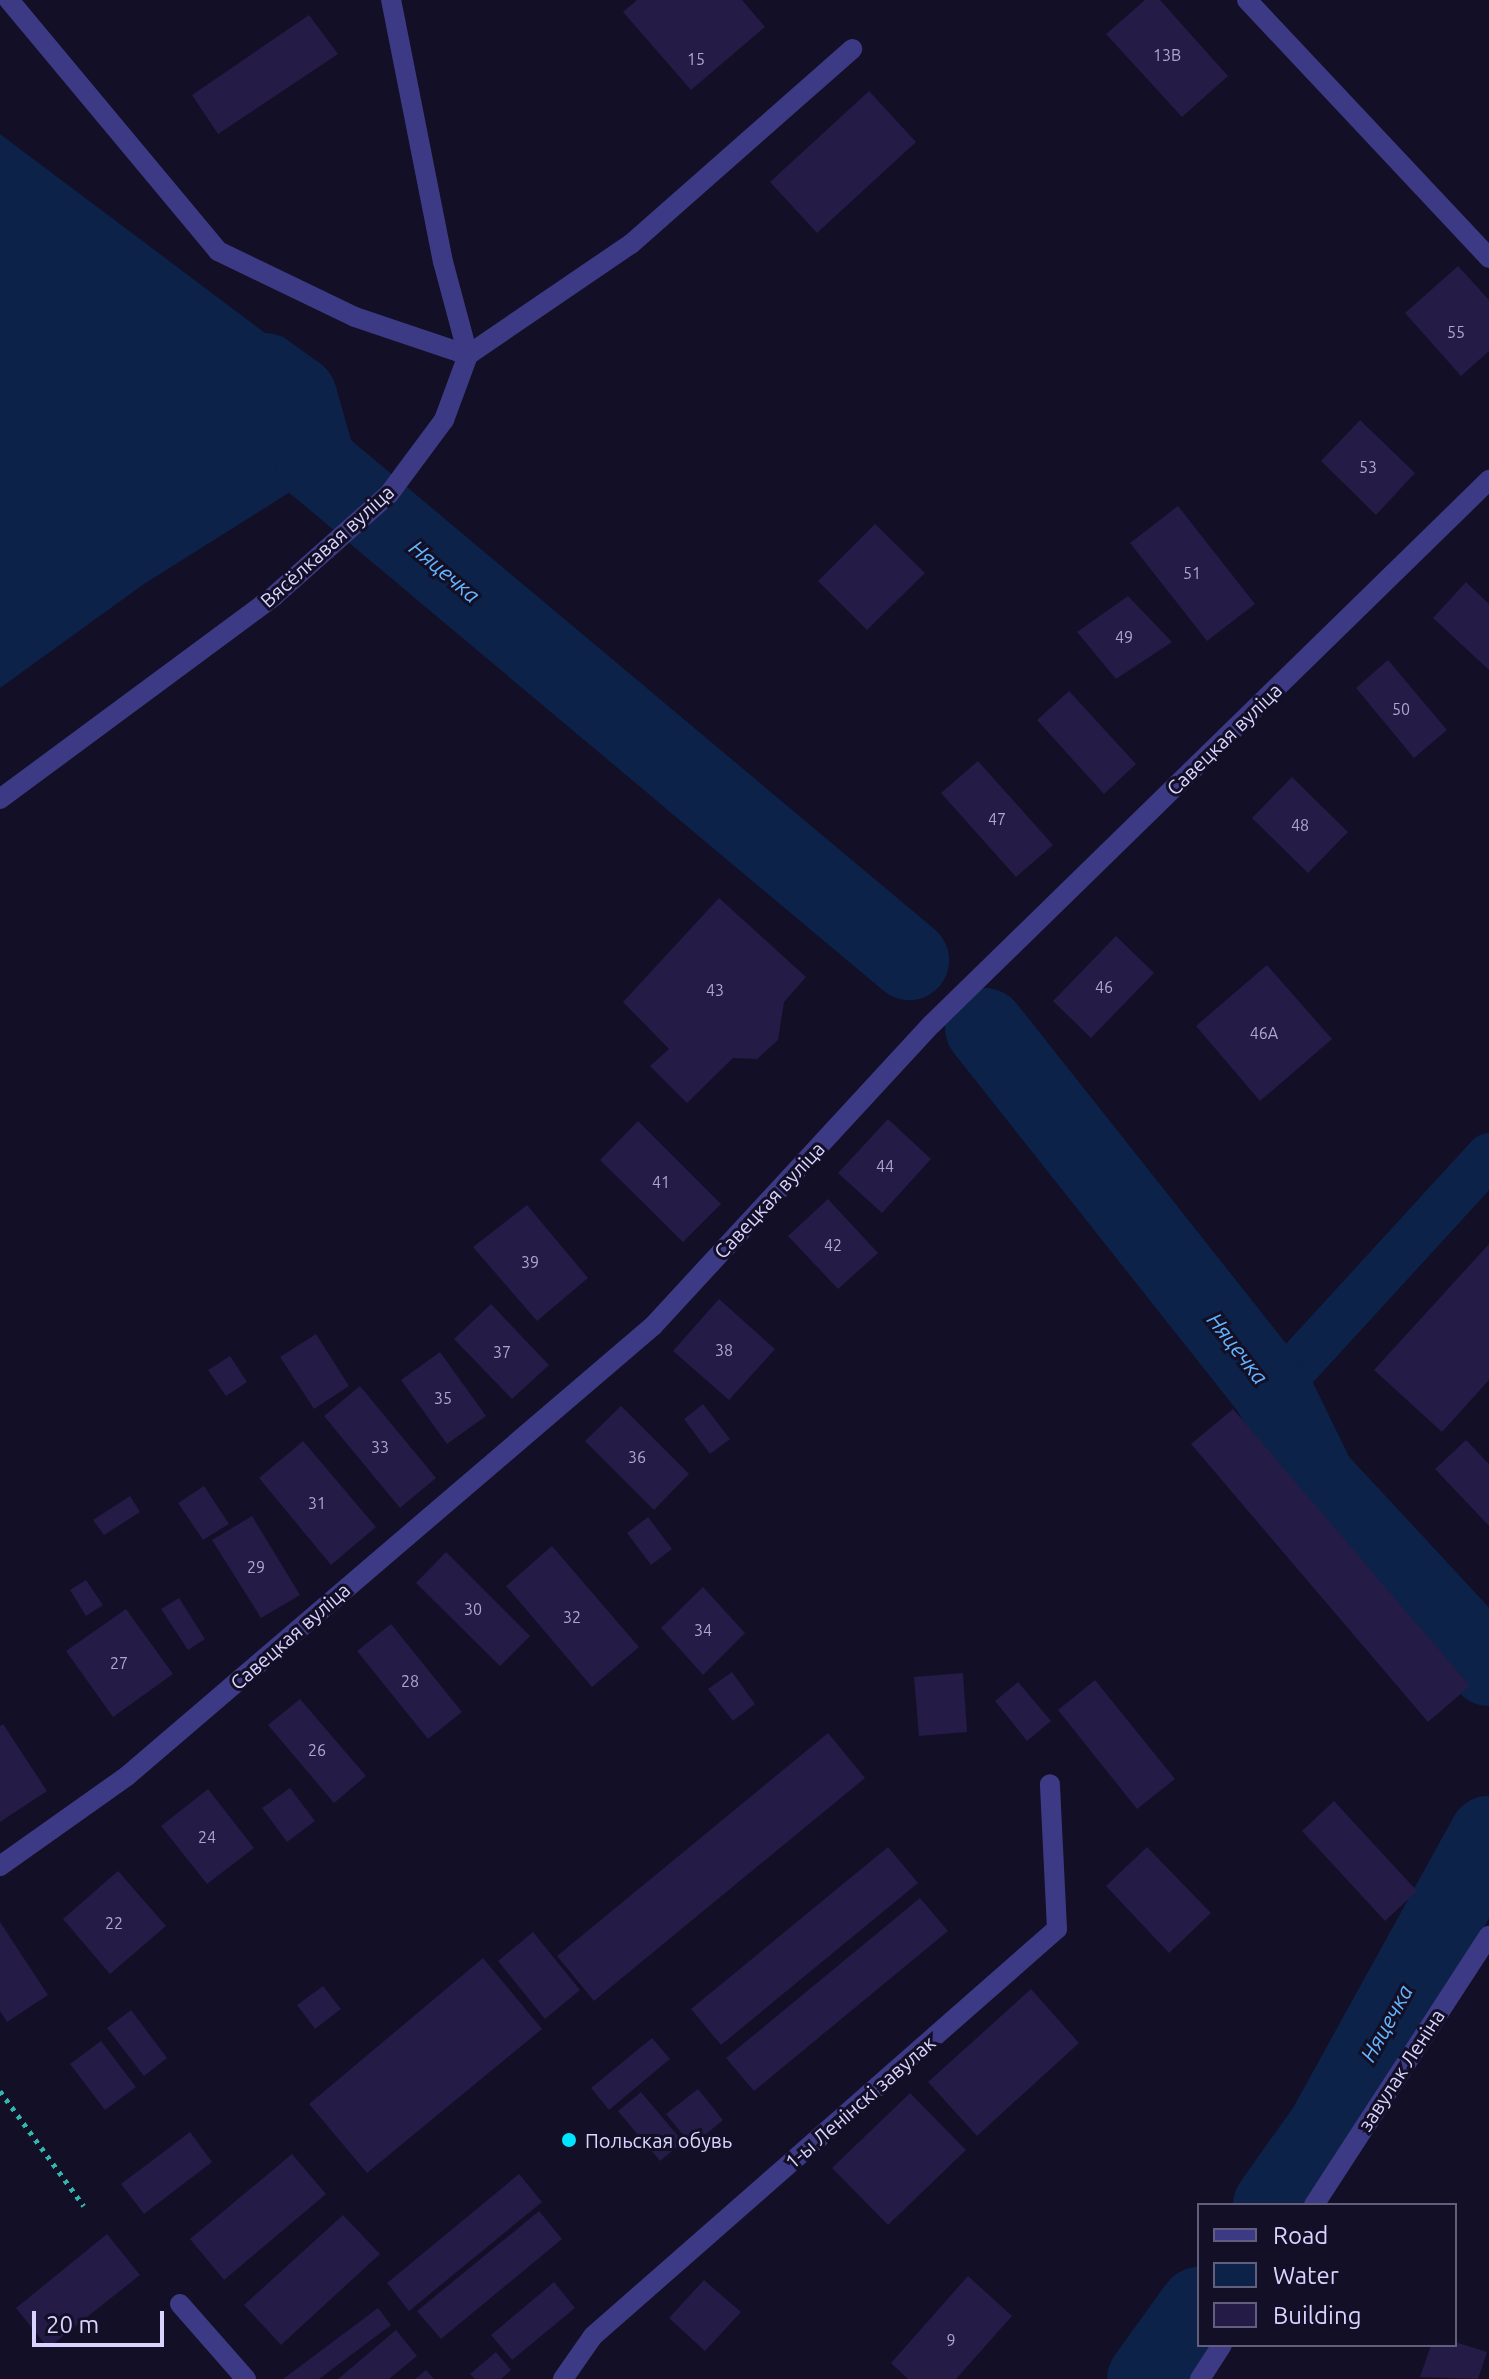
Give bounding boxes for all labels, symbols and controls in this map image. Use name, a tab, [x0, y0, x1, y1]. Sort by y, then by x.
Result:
house number: 13В	[1153, 45, 1181, 65]
house number: 15	[687, 49, 705, 69]
house number: 55	[1447, 322, 1465, 342]
house number: 53	[1359, 457, 1377, 477]
street label: Вясёлкавая вуліца	[255, 480, 399, 612]
water label: Няцечка	[404, 534, 486, 608]
house number: 51	[1183, 563, 1201, 583]
house number: 49	[1115, 627, 1133, 647]
street label: Савецкая вуліца	[1161, 678, 1287, 800]
house number: 50	[1392, 699, 1410, 719]
house number: 47	[988, 809, 1006, 829]
house number: 48	[1291, 815, 1309, 835]
house number: 46	[1095, 977, 1113, 997]
house number: 43	[706, 980, 724, 1000]
house number: 46А	[1250, 1023, 1278, 1043]
street label: Савецкая вуліца	[709, 1137, 829, 1263]
house number: 44	[876, 1156, 894, 1176]
house number: 41	[652, 1172, 670, 1192]
house number: 42	[824, 1235, 842, 1255]
house number: 39	[521, 1252, 539, 1272]
water label: Няцечка	[1202, 1307, 1274, 1389]
house number: 38	[715, 1340, 733, 1360]
house number: 37	[493, 1342, 511, 1362]
house number: 35	[434, 1388, 452, 1408]
house number: 33	[371, 1437, 389, 1457]
house number: 36	[628, 1447, 646, 1467]
house number: 31	[308, 1493, 326, 1513]
house number: 29	[247, 1557, 265, 1577]
street label: Савецкая вуліца	[225, 1577, 355, 1695]
house number: 30	[464, 1599, 482, 1619]
house number: 32	[563, 1607, 581, 1627]
house number: 34	[694, 1620, 712, 1640]
house number: 27	[110, 1653, 128, 1673]
house number: 28	[401, 1671, 419, 1691]
house number: 26	[308, 1740, 326, 1760]
house number: 24	[198, 1827, 216, 1847]
house number: 22	[105, 1913, 123, 1933]
water label: Няцечка	[1354, 1980, 1418, 2066]
street label: завулак Леніна	[1353, 2005, 1449, 2135]
street label: 1-ы Ленінскі завулак	[780, 2030, 940, 2174]
place label: Польская обувь	[585, 2128, 732, 2152]
marker: Польская обувь	[560, 2131, 578, 2149]
legend	[1197, 2203, 1457, 2347]
text: Road	[1273, 2222, 1328, 2249]
text: Water	[1273, 2262, 1339, 2289]
scale bar	[36, 2295, 168, 2345]
text: Building	[1273, 2302, 1361, 2329]
text: 20 m	[46, 2311, 99, 2338]
house number: 9	[946, 2330, 956, 2350]

